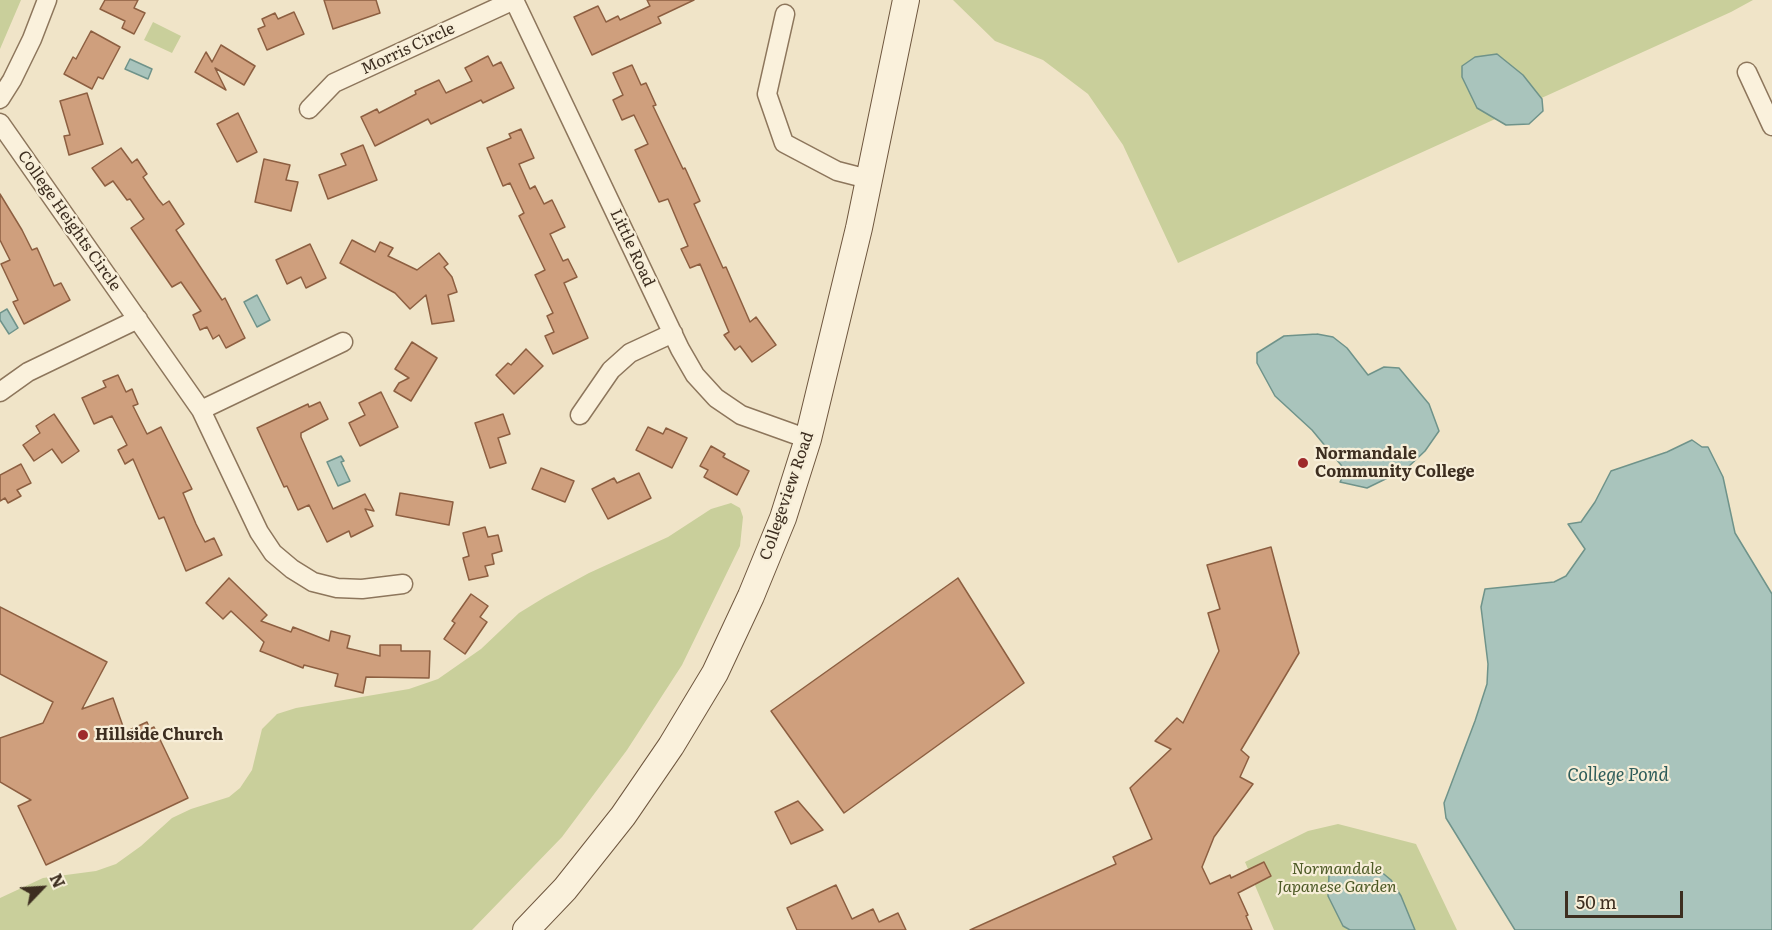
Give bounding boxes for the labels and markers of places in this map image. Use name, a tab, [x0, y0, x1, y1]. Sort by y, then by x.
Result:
place label: Normandale Community College	[1315, 444, 1475, 482]
marker: Normandale Community College	[1296, 456, 1310, 470]
place label: Hillside Church	[95, 725, 223, 745]
marker: Hillside Church	[76, 728, 90, 742]

